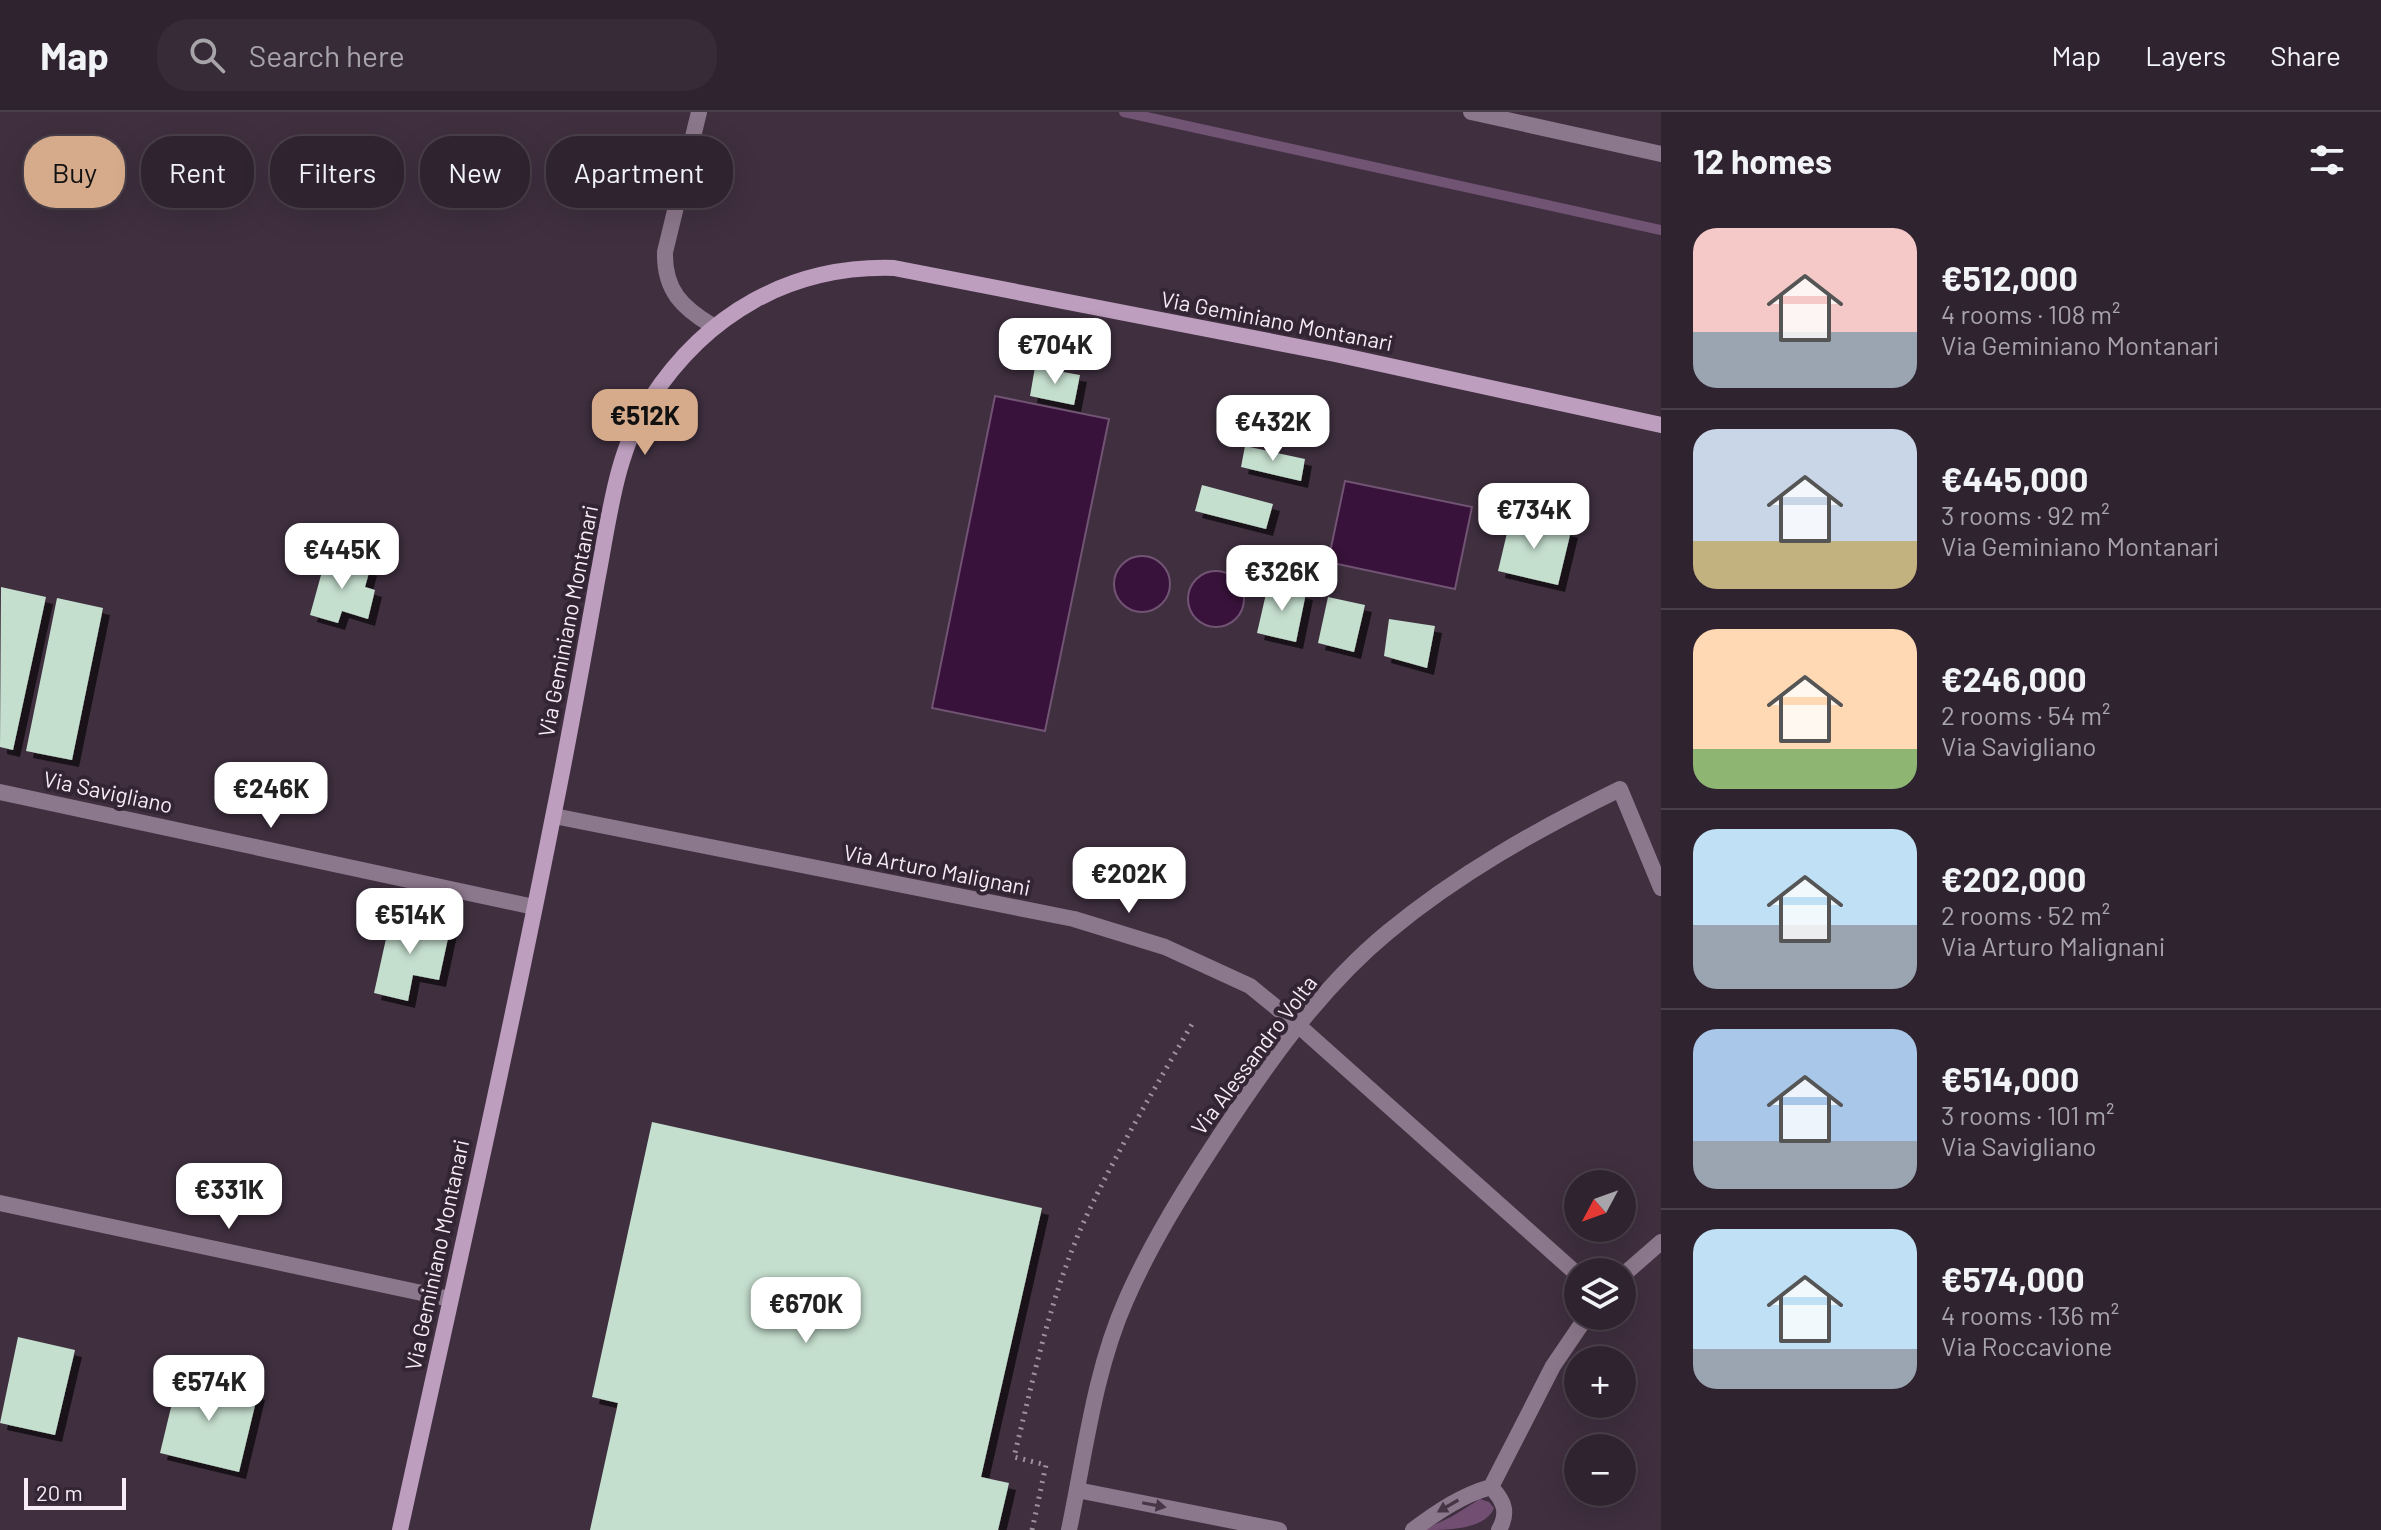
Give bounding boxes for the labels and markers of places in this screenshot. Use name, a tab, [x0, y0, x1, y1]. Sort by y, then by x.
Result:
pin: €704K	[999, 318, 1111, 386]
pin: €512K	[589, 389, 701, 457]
pin: €432K	[1217, 395, 1329, 463]
pin: €734K	[1478, 483, 1590, 551]
pin: €445K	[286, 523, 398, 591]
pin: €326K	[1226, 545, 1338, 613]
pin: €246K	[215, 762, 327, 830]
pin: €202K	[1073, 847, 1185, 915]
pin: €514K	[354, 888, 466, 956]
pin: €331K	[173, 1163, 285, 1231]
pin: €670K	[750, 1277, 862, 1345]
pin: €574K	[153, 1355, 265, 1423]

